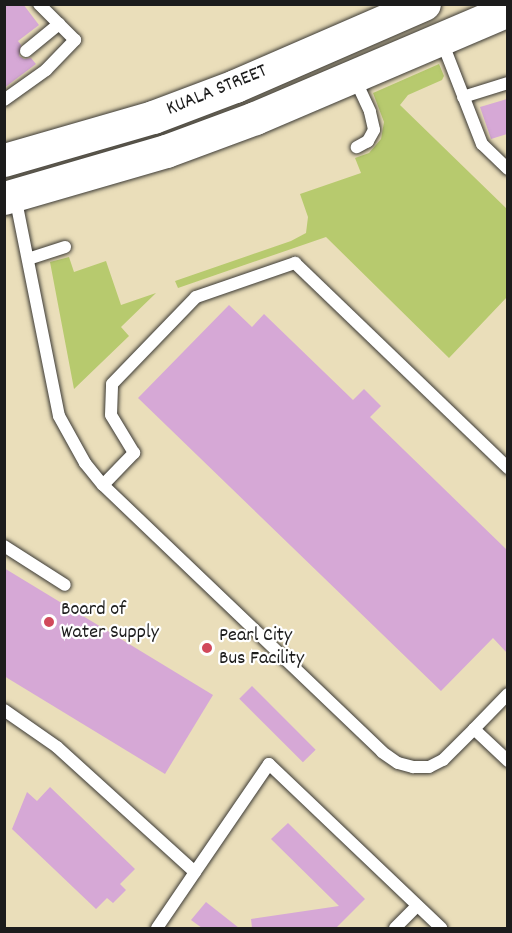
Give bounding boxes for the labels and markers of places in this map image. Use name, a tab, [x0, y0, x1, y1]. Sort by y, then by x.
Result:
place label: Board of Water Supply	[61, 598, 159, 645]
marker: Board of Water Supply	[42, 615, 56, 629]
place label: Pearl City Bus Facility	[219, 624, 304, 671]
marker: Pearl City Bus Facility	[200, 641, 214, 655]

